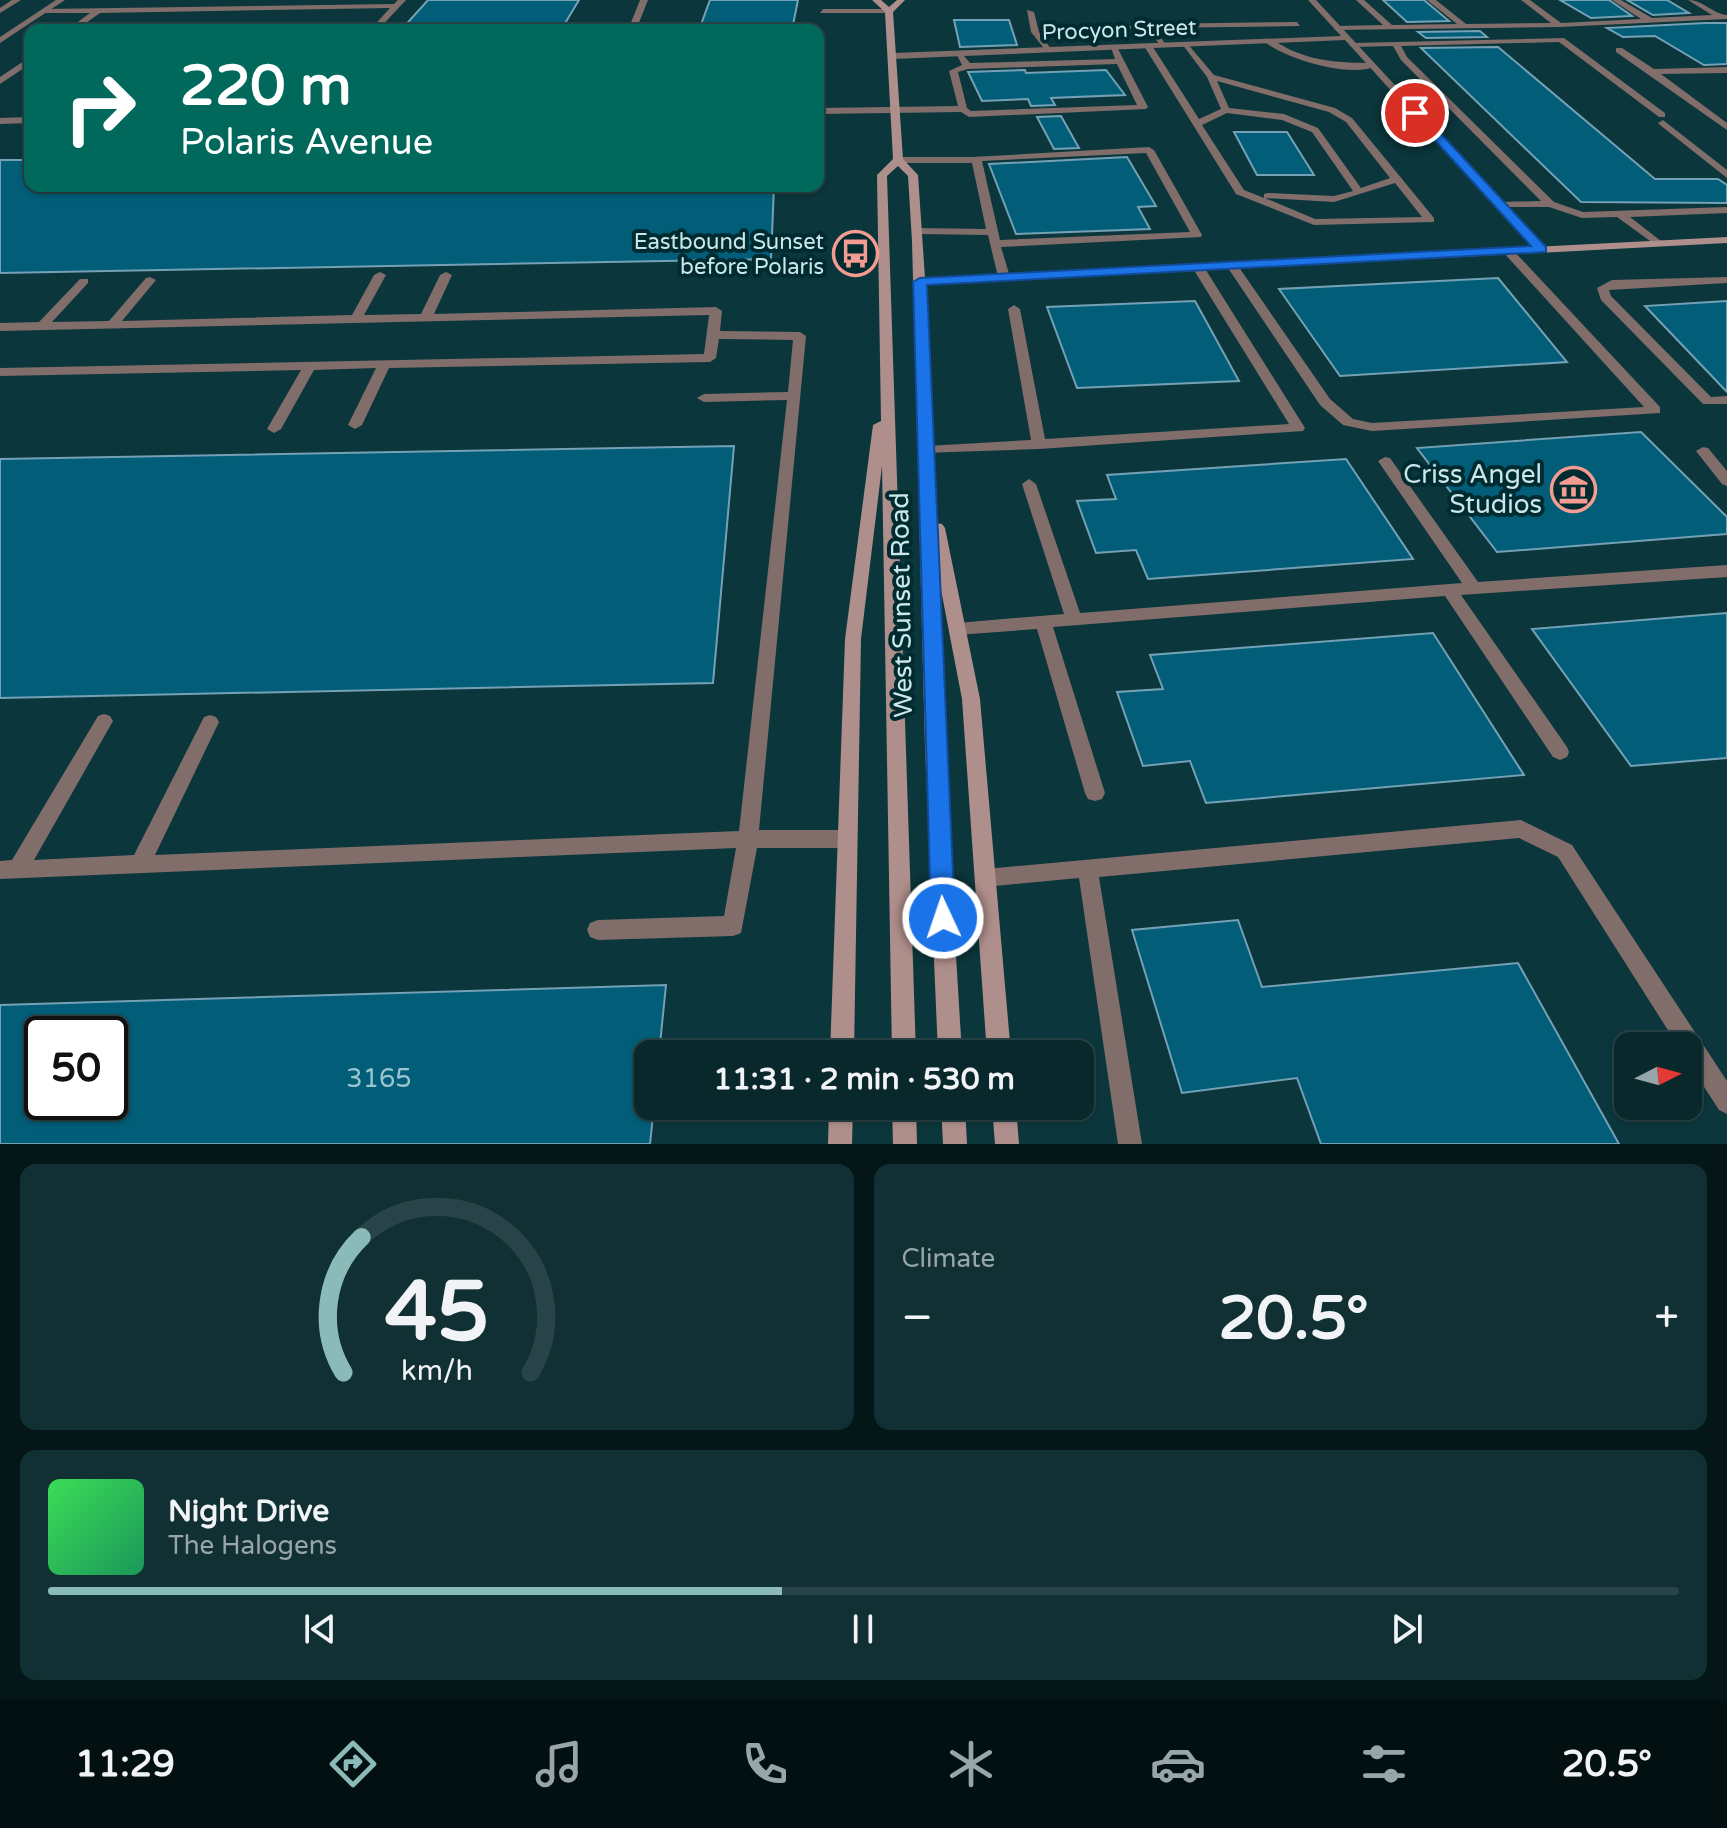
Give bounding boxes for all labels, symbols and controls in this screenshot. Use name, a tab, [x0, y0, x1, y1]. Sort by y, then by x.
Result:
street label: Procyon Street	[1041, 14, 1197, 46]
text: 220 m	[180, 53, 351, 120]
icon: right	[48, 56, 152, 160]
pin	[1381, 79, 1449, 147]
icon: arrive	[1393, 91, 1437, 135]
text: Polaris Avenue	[180, 121, 433, 164]
place label: Eastbound Sunset before Polaris	[634, 229, 824, 280]
bus stop icon: Eastbound Sunset before Polaris	[831, 230, 879, 278]
place label: Criss Angel Studios	[1403, 459, 1542, 520]
museum icon: Criss Angel Studios	[1549, 465, 1597, 513]
street label: West Sunset Road	[884, 492, 919, 718]
position arrow	[901, 876, 985, 960]
speed limit sign: 50	[24, 1016, 128, 1120]
north arrow	[1614, 1032, 1702, 1120]
map controls	[1614, 1032, 1702, 1120]
text: 11:31 · 2 min · 530 m	[713, 1061, 1015, 1098]
house number: 3165	[346, 1063, 412, 1094]
text: Climate	[902, 1243, 995, 1274]
text: 45	[385, 1263, 489, 1363]
text: 20.5°	[1218, 1283, 1369, 1355]
text: −	[902, 1292, 933, 1345]
text: +	[1654, 1292, 1679, 1345]
text: km/h	[401, 1354, 473, 1388]
text: Night Drive	[168, 1493, 329, 1530]
text: The Halogens	[168, 1530, 337, 1561]
icon: previous	[298, 1607, 342, 1651]
icon: pause	[841, 1607, 885, 1651]
icon: next	[1385, 1607, 1429, 1651]
icon: directions	[325, 1736, 381, 1792]
icon: music	[531, 1736, 587, 1792]
icon: phone	[737, 1736, 793, 1792]
icon: climate	[943, 1736, 999, 1792]
icon: car	[1150, 1736, 1206, 1792]
icon: filters	[1356, 1736, 1412, 1792]
text: 11:29	[75, 1743, 175, 1786]
text: 20.5°	[1562, 1743, 1652, 1786]

